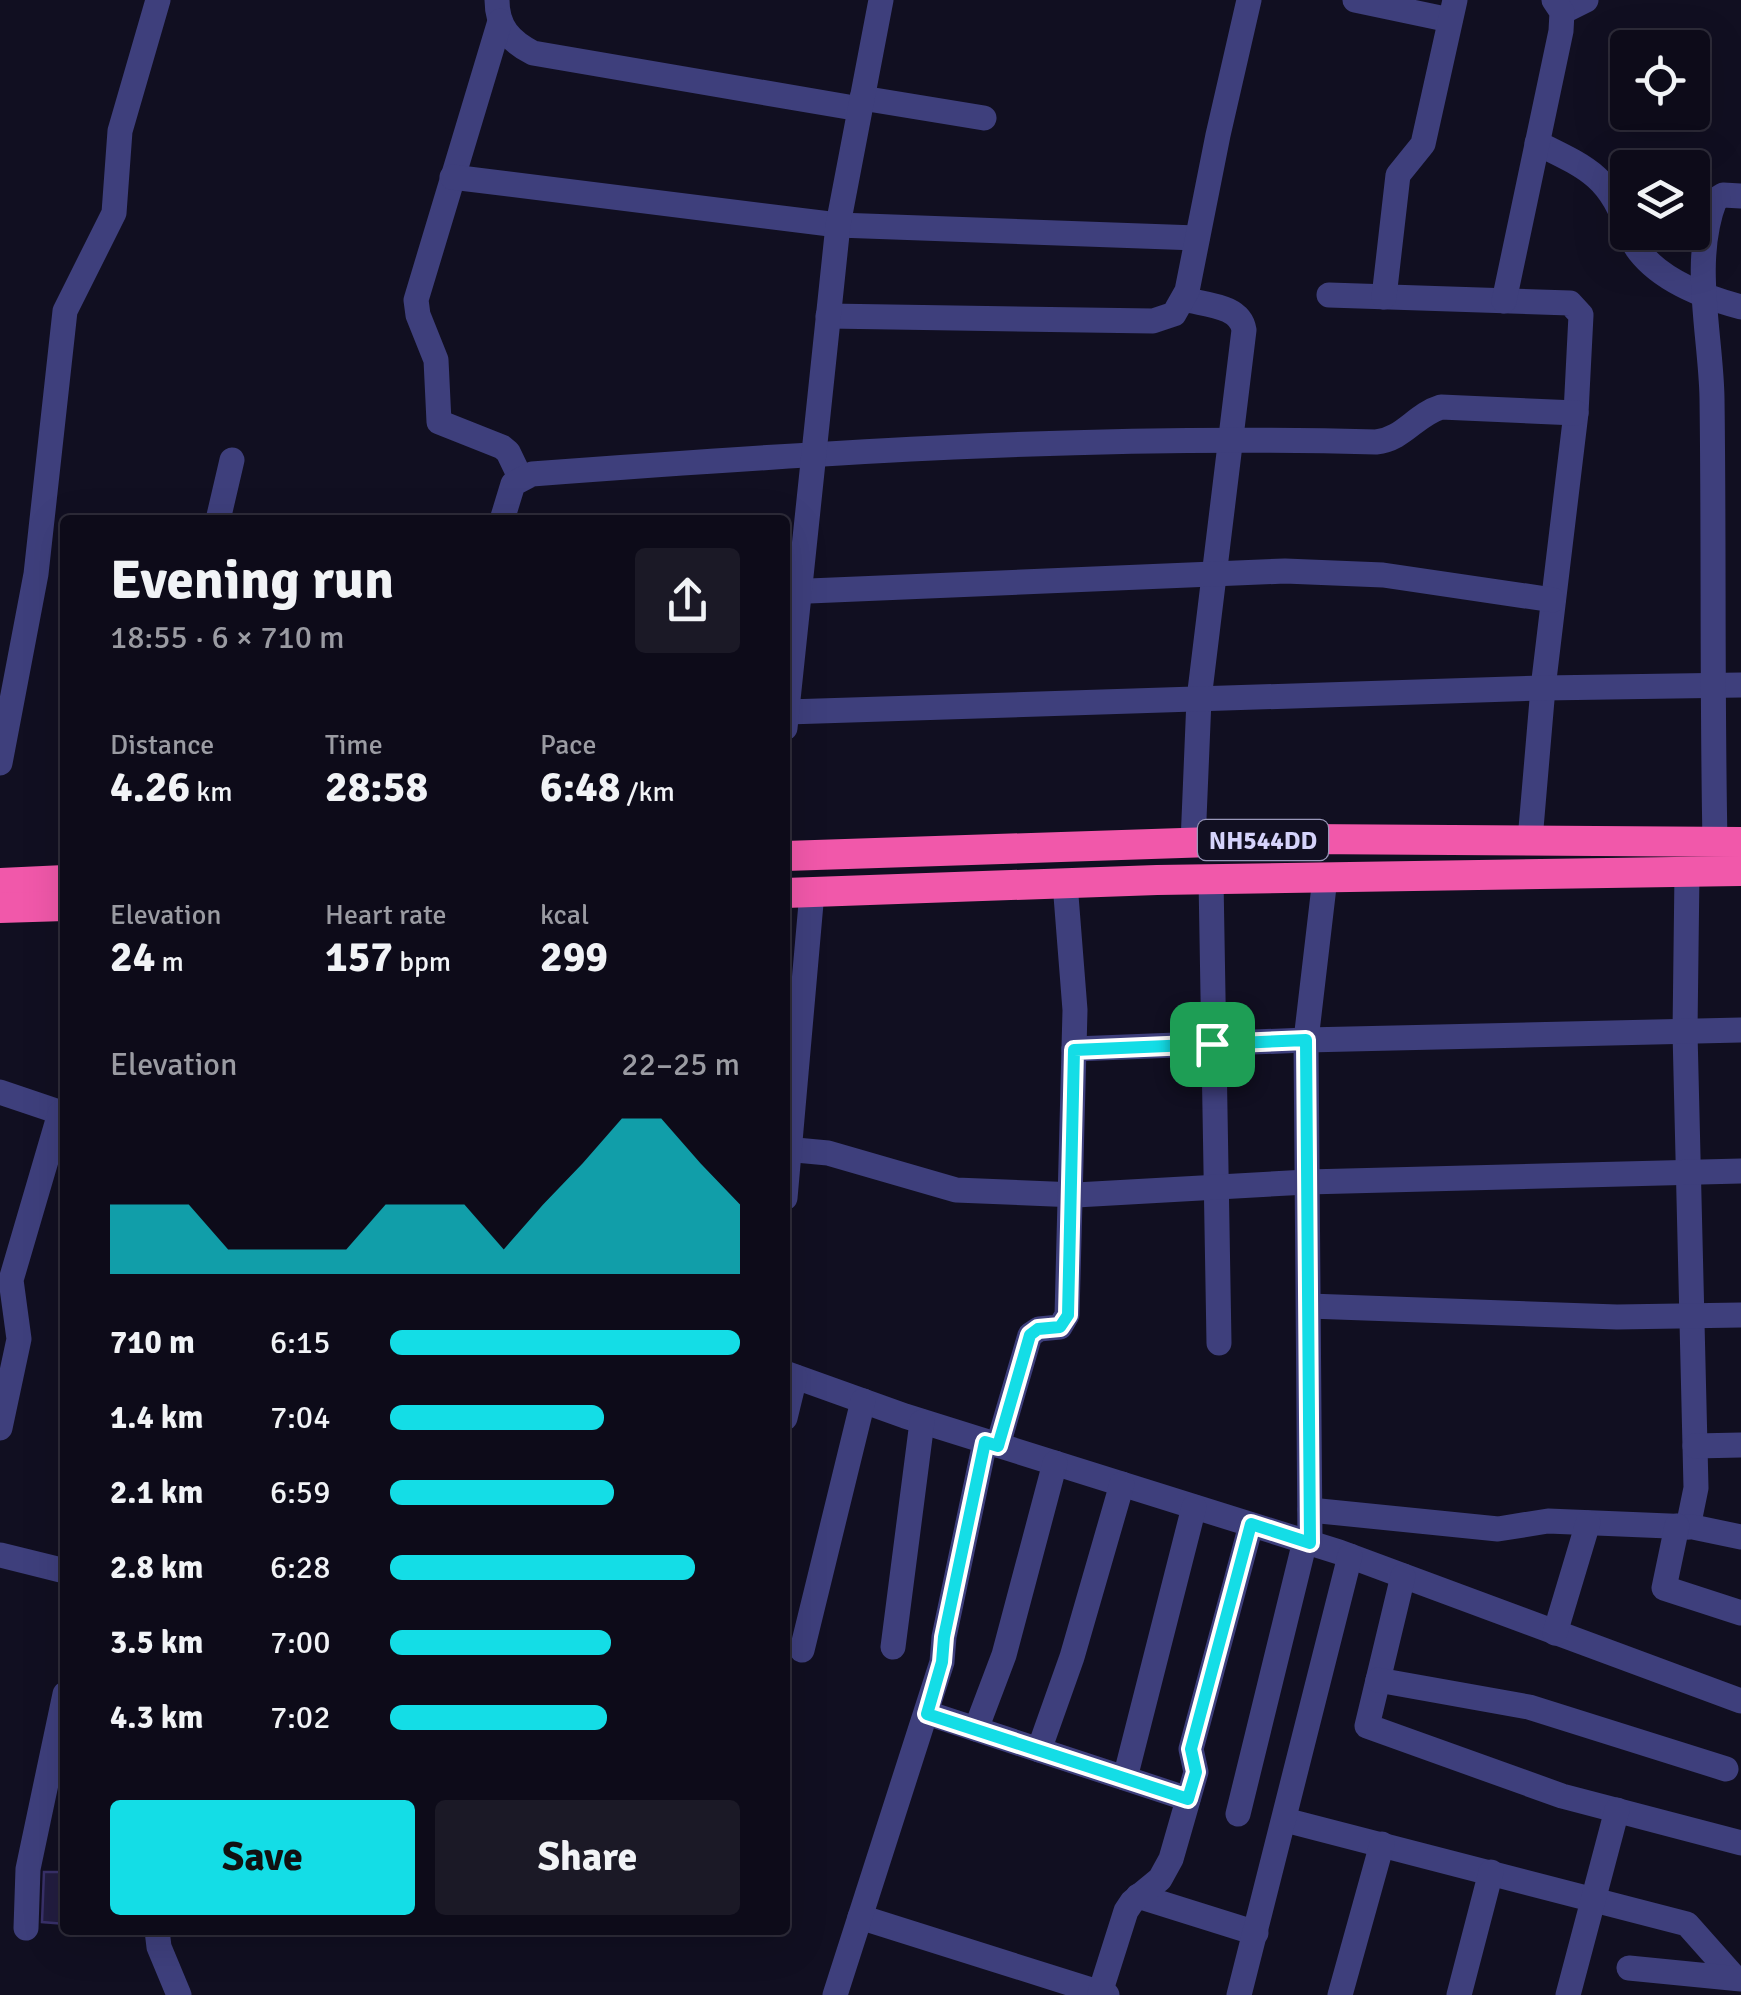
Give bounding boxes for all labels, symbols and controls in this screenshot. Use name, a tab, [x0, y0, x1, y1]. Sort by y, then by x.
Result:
map controls	[1610, 30, 1710, 250]
button: locate	[1610, 30, 1710, 130]
button: layers	[1610, 150, 1710, 250]
text: Evening run	[110, 546, 394, 614]
button: share	[635, 548, 740, 653]
text: 18:55 · 6 × 710 m	[110, 618, 345, 657]
text: Distance	[110, 728, 214, 762]
text: Time	[325, 728, 383, 762]
text: Pace	[540, 728, 596, 762]
text: 4.26	[110, 762, 190, 813]
text: 28:58	[325, 762, 428, 813]
text: 6:48	[540, 762, 620, 813]
text: km	[190, 775, 233, 809]
text: /km	[620, 775, 675, 809]
road number: NH544DD	[1198, 820, 1328, 860]
text: Elevation	[110, 898, 222, 932]
text: Heart rate	[325, 898, 447, 932]
text: kcal	[540, 898, 589, 932]
text: 24	[110, 932, 155, 983]
text: 157	[325, 932, 393, 983]
text: 299	[540, 932, 608, 983]
text: m	[155, 945, 184, 979]
text: bpm	[393, 945, 451, 979]
pin	[1170, 1002, 1255, 1087]
icon: arrive	[1185, 1017, 1240, 1072]
text: Elevation	[110, 1045, 237, 1084]
text: 22–25 m	[621, 1045, 740, 1084]
text: 710 m	[110, 1323, 195, 1362]
text: 6:15	[270, 1323, 330, 1362]
text: 1.4 km	[110, 1398, 203, 1437]
text: 7:04	[270, 1398, 330, 1437]
text: 2.1 km	[110, 1473, 203, 1512]
text: 6:59	[270, 1473, 330, 1512]
text: 2.8 km	[110, 1548, 203, 1587]
text: 6:28	[270, 1548, 330, 1587]
text: 3.5 km	[110, 1623, 203, 1662]
text: 7:00	[270, 1623, 330, 1662]
text: 4.3 km	[110, 1698, 203, 1737]
text: 7:02	[270, 1698, 330, 1737]
button: Save	[110, 1800, 415, 1915]
button: Share	[435, 1800, 740, 1915]

